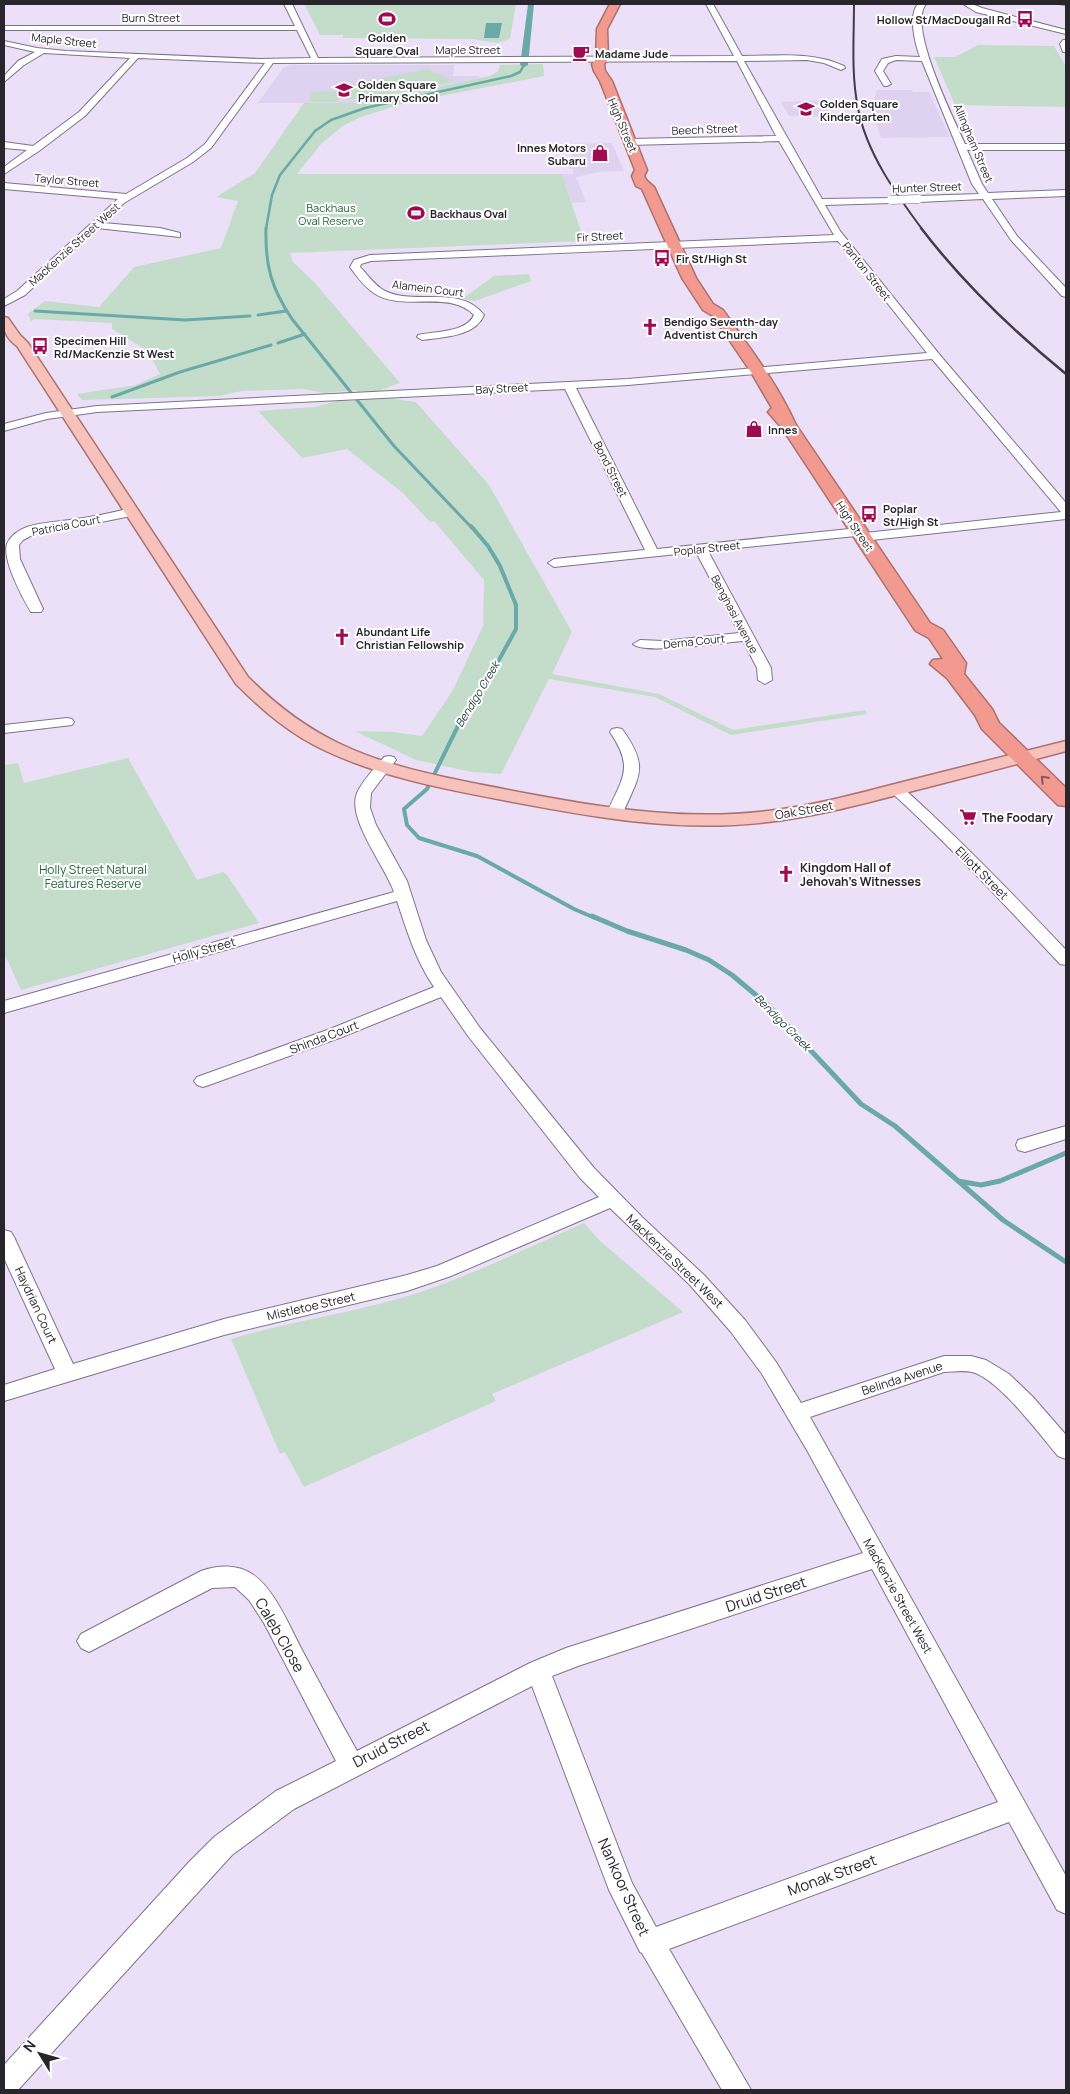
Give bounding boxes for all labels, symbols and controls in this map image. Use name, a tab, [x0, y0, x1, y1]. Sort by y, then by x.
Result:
sports icon: Golden Square Oval	[377, 9, 397, 29]
bus stop icon: Hollow St/MacDougall Rd	[1015, 9, 1035, 29]
street label: Burn Street	[122, 10, 180, 25]
place label: Hollow St/MacDougall Rd	[877, 12, 1011, 27]
street label: Maple Street	[31, 29, 97, 51]
place label: Golden Square Oval	[355, 30, 419, 58]
street label: Maple Street	[435, 42, 501, 57]
cafe icon: Madame Jude	[571, 43, 591, 63]
place label: Madame Jude	[595, 46, 669, 61]
place label: Golden Square Primary School	[358, 77, 438, 105]
school or university icon: Golden Square Primary School	[334, 80, 354, 100]
street label: High Street	[605, 96, 641, 154]
place label: Golden Square Kindergarten	[820, 96, 899, 124]
school or university icon: Golden Square Kindergarten	[796, 99, 816, 119]
street label: Allingham Street	[951, 101, 997, 185]
street label: Beech Street	[671, 120, 739, 138]
place label: Innes Motors Subaru	[517, 140, 586, 168]
shop icon: Innes Motors Subaru	[590, 143, 610, 163]
street label: Taylor Street	[34, 170, 100, 190]
street label: Hunter Street	[892, 178, 962, 196]
street label: MacKenzie Street West	[25, 199, 123, 289]
park label: Backhaus Oval Reserve	[298, 200, 364, 228]
sports icon: Backhaus Oval	[406, 203, 426, 223]
place label: Backhaus Oval	[430, 206, 507, 221]
street label: Fir Street	[576, 227, 624, 245]
street label: Panton Street	[839, 238, 895, 304]
bus stop icon: Fir St/High St	[652, 248, 672, 268]
place label: Fir St/High St	[676, 251, 747, 266]
street label: Alamein Court	[391, 276, 465, 300]
place label: Bendigo Seventh-day Adventist Church	[664, 314, 779, 342]
church icon: Bendigo Seventh-day Adventist Church	[640, 317, 660, 337]
place label: Specimen Hill Rd/MacKenzie St West	[54, 333, 175, 361]
bus stop icon: Specimen Hill Rd/MacKenzie St West	[30, 336, 50, 356]
street label: Bay Street	[475, 379, 529, 397]
shop icon: Innes	[744, 419, 764, 439]
place label: Innes	[768, 422, 797, 437]
street label: Bond Street	[591, 439, 631, 499]
street label: High Street	[833, 498, 877, 554]
place label: Poplar St/High St	[883, 501, 939, 529]
bus stop icon: Poplar St/High St	[859, 504, 879, 524]
street label: Patricia Court	[30, 511, 102, 539]
street label: Poplar Street	[673, 537, 741, 559]
street label: Benghasi Avenue	[708, 572, 762, 656]
place label: Abundant Life Christian Fellowship	[356, 624, 464, 652]
church icon: Abundant Life Christian Fellowship	[332, 627, 352, 647]
street label: Derna Court	[662, 630, 726, 652]
water label: Bendigo Creek	[452, 657, 503, 730]
one-way arrow	[1041, 776, 1050, 785]
street label: Oak Street	[773, 796, 835, 823]
supermarket icon: The Foodary	[958, 807, 978, 827]
place label: The Foodary	[982, 809, 1053, 826]
street label: Elliott Street	[952, 843, 1013, 904]
place label: Kingdom Hall of Jehovah's Witnesses	[800, 859, 922, 890]
park label: Holly Street Natural Features Reserve	[39, 861, 147, 892]
church icon: Kingdom Hall of Jehovah's Witnesses	[776, 864, 796, 884]
street label: Holly Street	[170, 933, 238, 967]
water label: Bendigo Creek	[752, 991, 816, 1055]
street label: Shinda Court	[287, 1016, 361, 1058]
street label: MacKenzie Street West	[623, 1210, 727, 1312]
street label: Haydrian Court	[11, 1264, 61, 1346]
street label: Mistletoe Street	[265, 1288, 357, 1324]
street label: Belinda Avenue	[859, 1357, 945, 1399]
street label: MacKenzie Street West	[859, 1536, 937, 1657]
street label: Druid Street	[723, 1571, 809, 1617]
street label: Caleb Close	[250, 1594, 310, 1676]
street label: Druid Street	[349, 1716, 433, 1772]
street label: Nankoor Street	[593, 1835, 655, 1939]
street label: Monak Street	[785, 1849, 879, 1901]
north arrow	[15, 2029, 65, 2079]
text: N	[19, 2036, 40, 2056]

